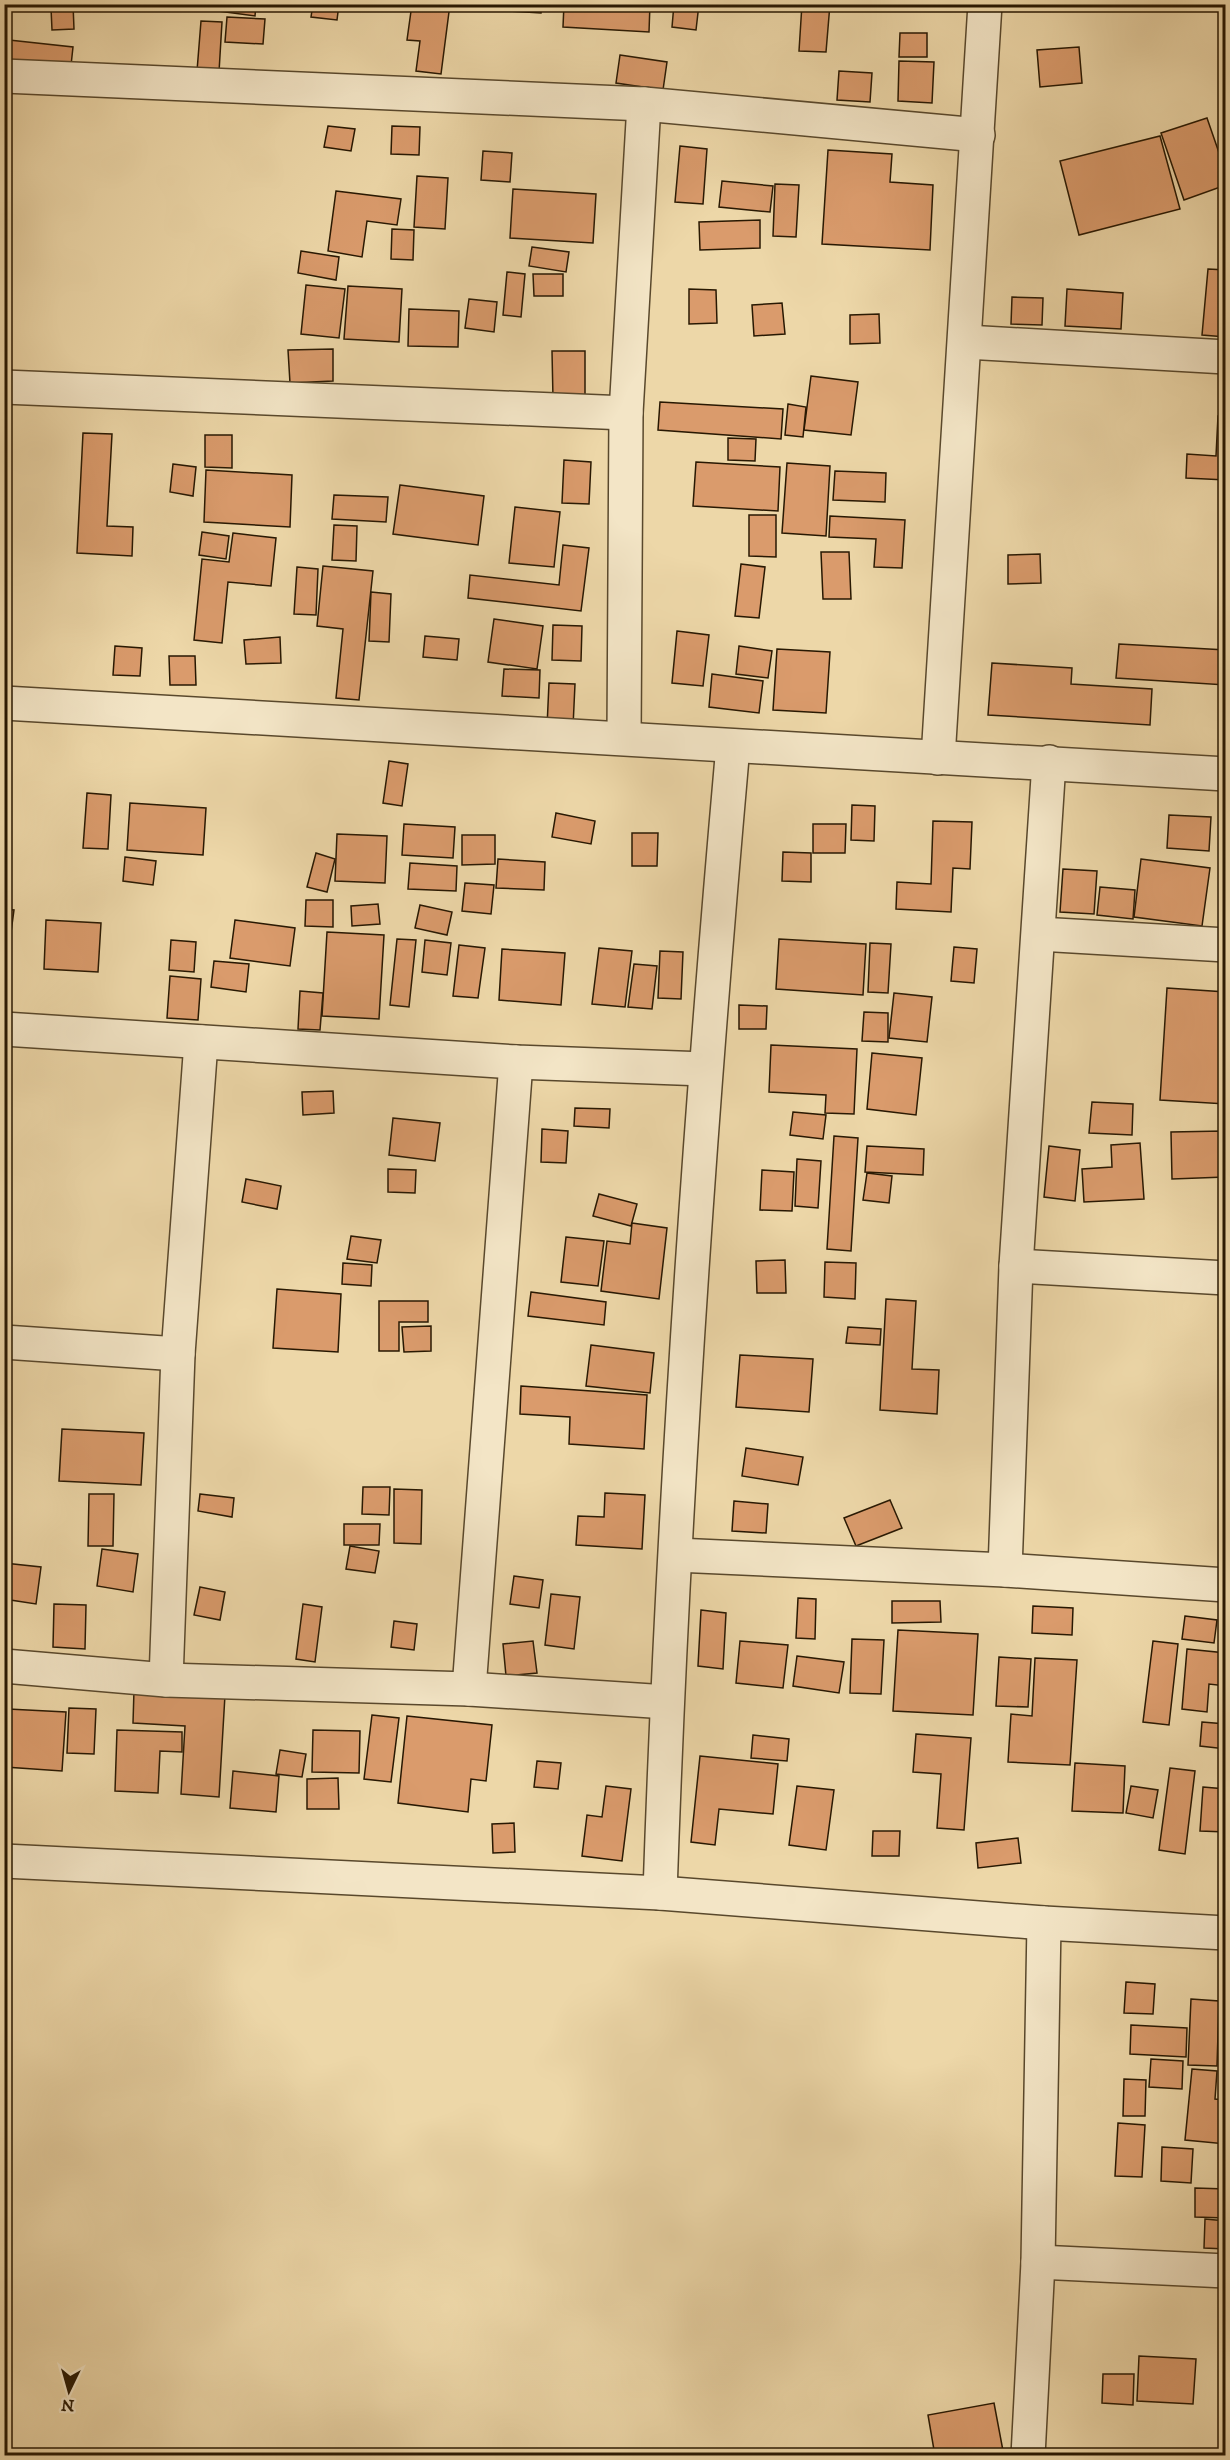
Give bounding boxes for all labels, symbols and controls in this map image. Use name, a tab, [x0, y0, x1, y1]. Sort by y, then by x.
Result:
north arrow	[39, 2361, 99, 2421]
text: N	[60, 2394, 75, 2415]

